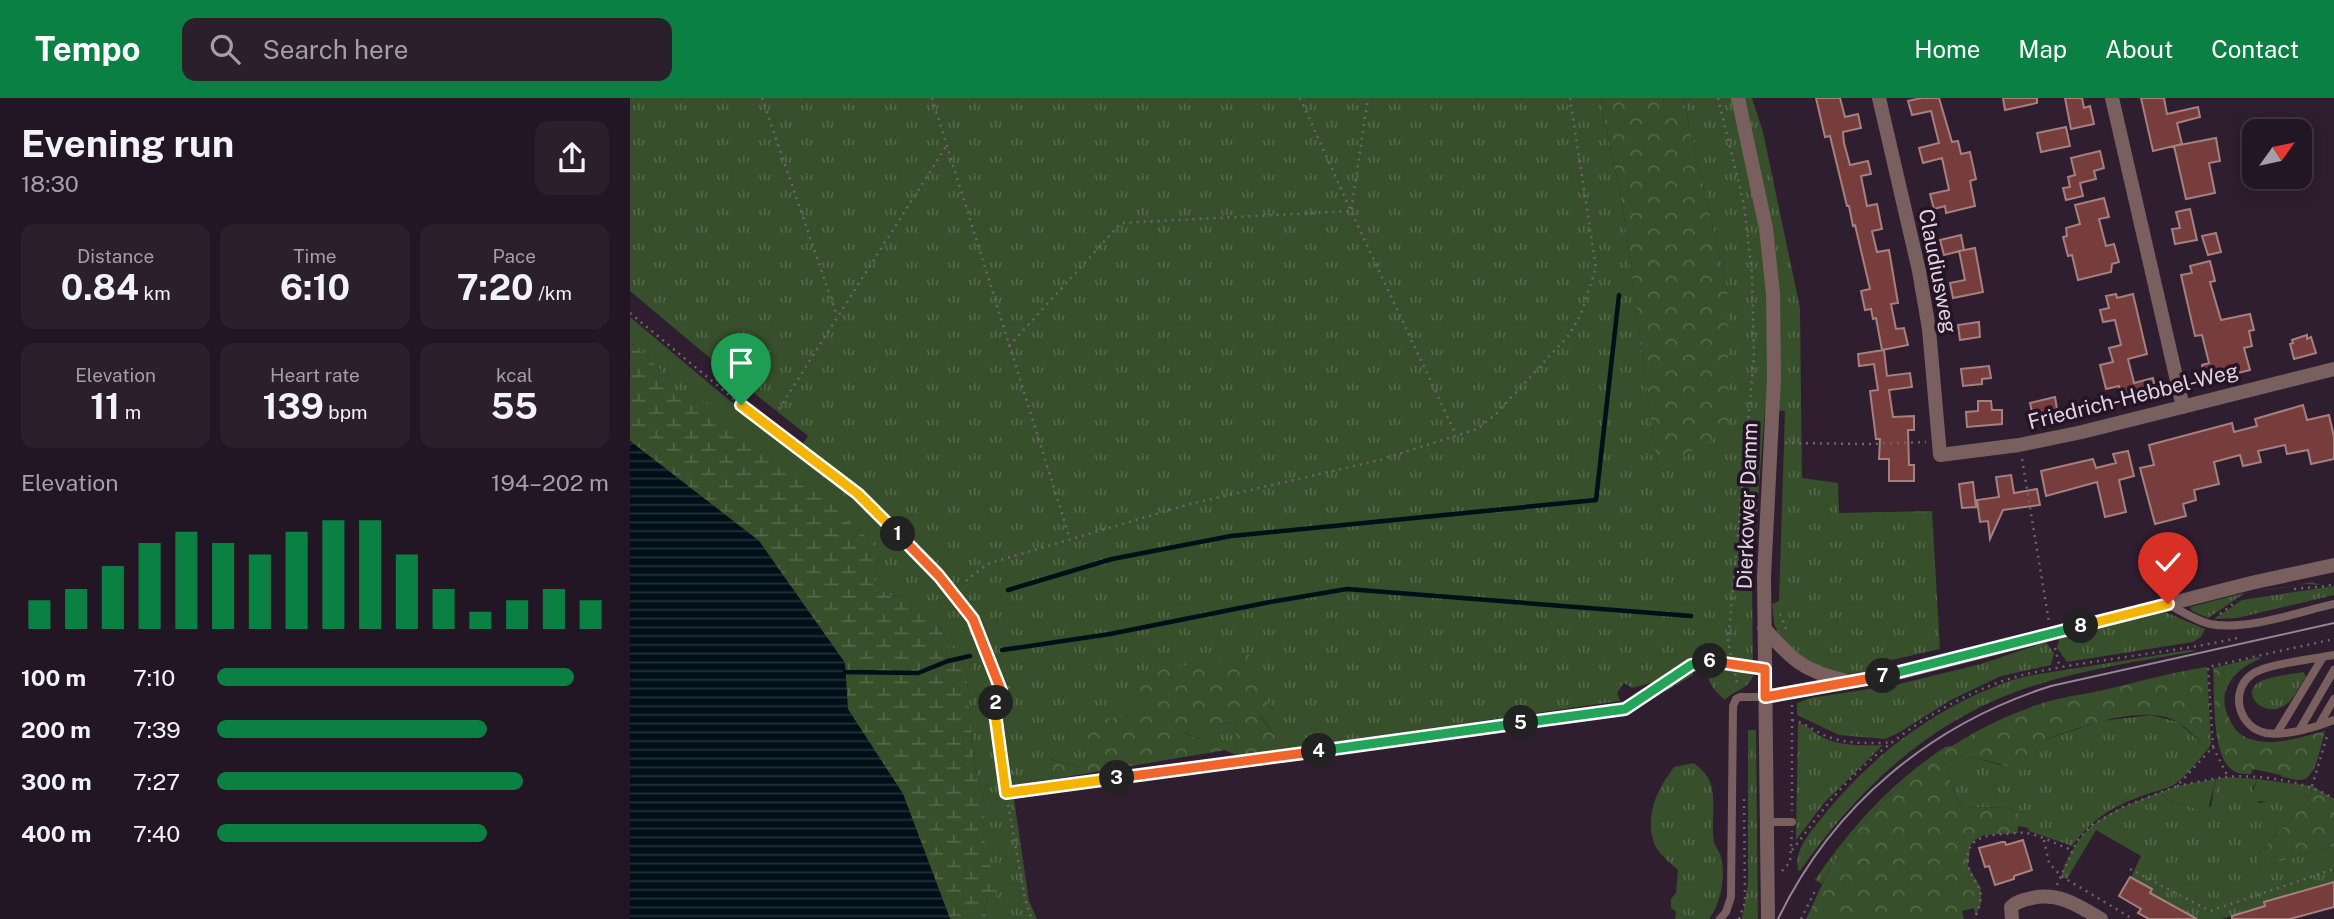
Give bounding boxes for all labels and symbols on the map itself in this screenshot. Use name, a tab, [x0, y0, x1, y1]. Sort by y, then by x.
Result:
north arrow	[2242, 119, 2312, 189]
street label: Claudiusweg	[1914, 207, 1962, 335]
pin	[711, 333, 771, 405]
street label: Friedrich-Hebbel-Weg	[2025, 358, 2241, 434]
street label: Dierkower Damm	[1732, 422, 1762, 590]
pin: 1	[880, 516, 916, 551]
pin	[2138, 532, 2198, 604]
pin: 8	[2064, 608, 2098, 644]
pin: 6	[1692, 644, 1728, 678]
pin: 7	[1866, 658, 1900, 694]
pin: 2	[978, 686, 1014, 720]
pin: 5	[1504, 706, 1538, 740]
pin: 4	[1302, 734, 1336, 768]
pin: 3	[1100, 760, 1134, 796]

